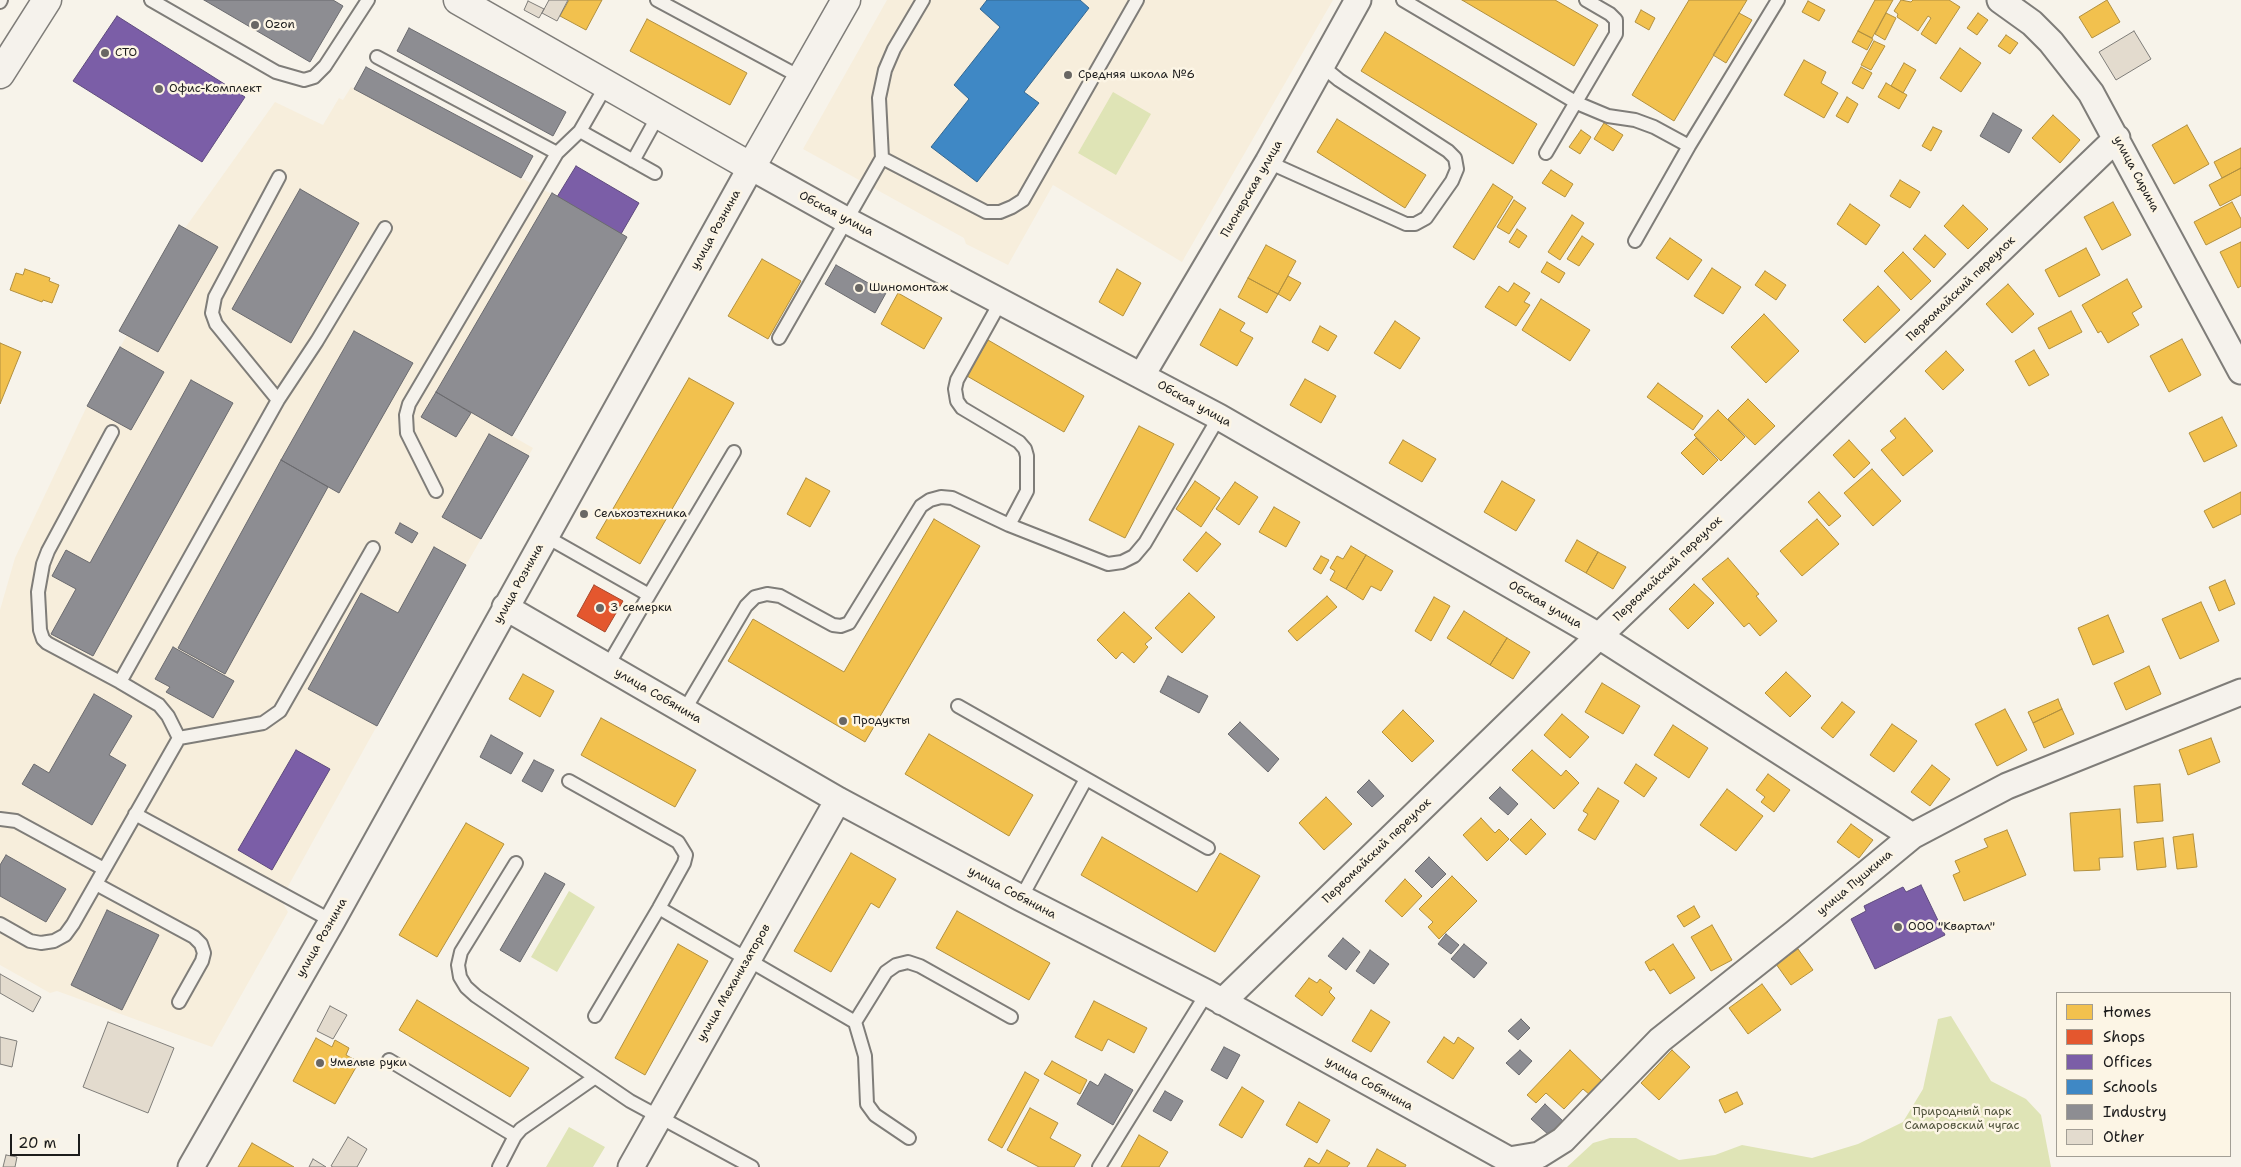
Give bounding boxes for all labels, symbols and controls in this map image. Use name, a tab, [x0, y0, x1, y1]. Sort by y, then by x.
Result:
place label: Ozon	[265, 18, 295, 32]
marker: Ozon	[249, 19, 261, 31]
place label: СТО	[115, 46, 137, 60]
marker: СТО	[99, 47, 111, 59]
place label: Средняя школа №6	[1078, 68, 1195, 82]
marker: Средняя школа №6	[1062, 69, 1074, 81]
place label: Офис-Комплект	[169, 82, 262, 96]
marker: Офис-Комплект	[153, 83, 165, 95]
street label: улица Сирина	[2110, 133, 2162, 215]
street label: Пионерская улица	[1218, 138, 1286, 240]
street label: улица Рознина	[688, 187, 744, 273]
street label: Обская улица	[796, 188, 876, 240]
street label: Первомайский переулок	[1904, 233, 2018, 345]
place label: Шиномонтаж	[869, 281, 948, 295]
marker: Шиномонтаж	[853, 282, 865, 294]
street label: Обская улица	[1154, 378, 1234, 430]
place label: Сельхозтехника	[594, 507, 687, 521]
marker: Сельхозтехника	[578, 508, 590, 520]
street label: Первомайский переулок	[1611, 513, 1725, 625]
street label: улица Рознина	[491, 541, 547, 627]
street label: Обская улица	[1506, 578, 1584, 632]
place label: 3 семерки	[610, 601, 672, 615]
marker: 3 семерки	[594, 602, 606, 614]
street label: улица Собянина	[612, 665, 704, 727]
place label: Продукты	[853, 714, 910, 728]
marker: Продукты	[837, 715, 849, 727]
street label: Первомайский переулок	[1320, 795, 1434, 907]
street label: улица Пушкина	[1814, 847, 1896, 919]
street label: улица Собянина	[965, 864, 1059, 922]
street label: улица Рознина	[293, 896, 351, 980]
place label: ООО "Квартал"	[1908, 920, 1995, 934]
marker: ООО "Квартал"	[1892, 921, 1904, 933]
street label: улица Механизаторов	[694, 922, 774, 1044]
legend	[2056, 992, 2231, 1157]
text: Homes	[2103, 1002, 2151, 1022]
text: Shops	[2103, 1027, 2145, 1047]
text: Offices	[2103, 1052, 2152, 1072]
street label: улица Собянина	[1323, 1054, 1415, 1114]
place label: Умелые руки	[330, 1056, 407, 1070]
marker: Умелые руки	[314, 1057, 326, 1069]
text: Schools	[2103, 1077, 2158, 1097]
text: Industry	[2103, 1102, 2167, 1122]
park label: Природный парк Самаровский чугас	[1904, 1105, 2020, 1133]
scale bar	[12, 1124, 82, 1156]
text: Other	[2103, 1127, 2145, 1147]
text: 20 m	[18, 1133, 57, 1153]

